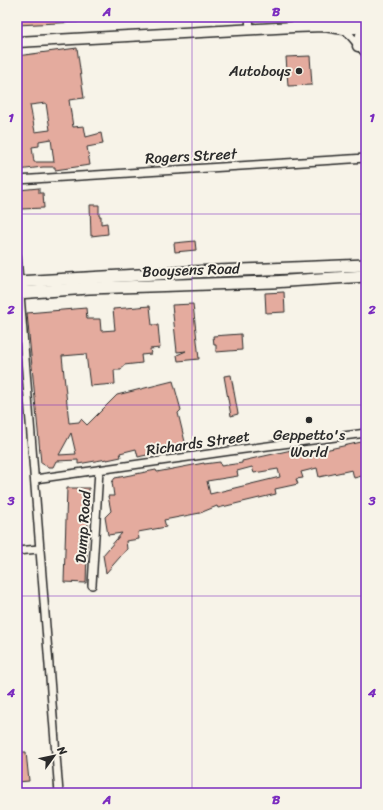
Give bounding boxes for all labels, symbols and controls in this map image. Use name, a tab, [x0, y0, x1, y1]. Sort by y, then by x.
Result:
text: A	[102, 0, 111, 23]
text: B	[272, 0, 281, 23]
place label: Autoboys	[228, 58, 291, 84]
marker: Autoboys	[294, 66, 304, 76]
text: 1	[8, 106, 14, 129]
text: 1	[369, 106, 375, 129]
street label: Rogers Street	[144, 141, 238, 171]
street label: Booysens Road	[142, 255, 241, 285]
text: 2	[6, 298, 15, 321]
text: 2	[367, 298, 376, 321]
marker: Geppetto's World	[304, 415, 314, 425]
place label: Geppetto's World	[273, 422, 346, 465]
street label: Richards Street	[144, 423, 252, 463]
text: 3	[6, 489, 15, 512]
street label: Dump Road	[68, 489, 99, 564]
text: 3	[367, 489, 376, 512]
text: 4	[6, 681, 16, 704]
text: 4	[367, 681, 377, 704]
north arrow	[34, 736, 74, 776]
text: N	[51, 742, 72, 760]
text: A	[102, 788, 111, 810]
text: B	[272, 788, 281, 810]

